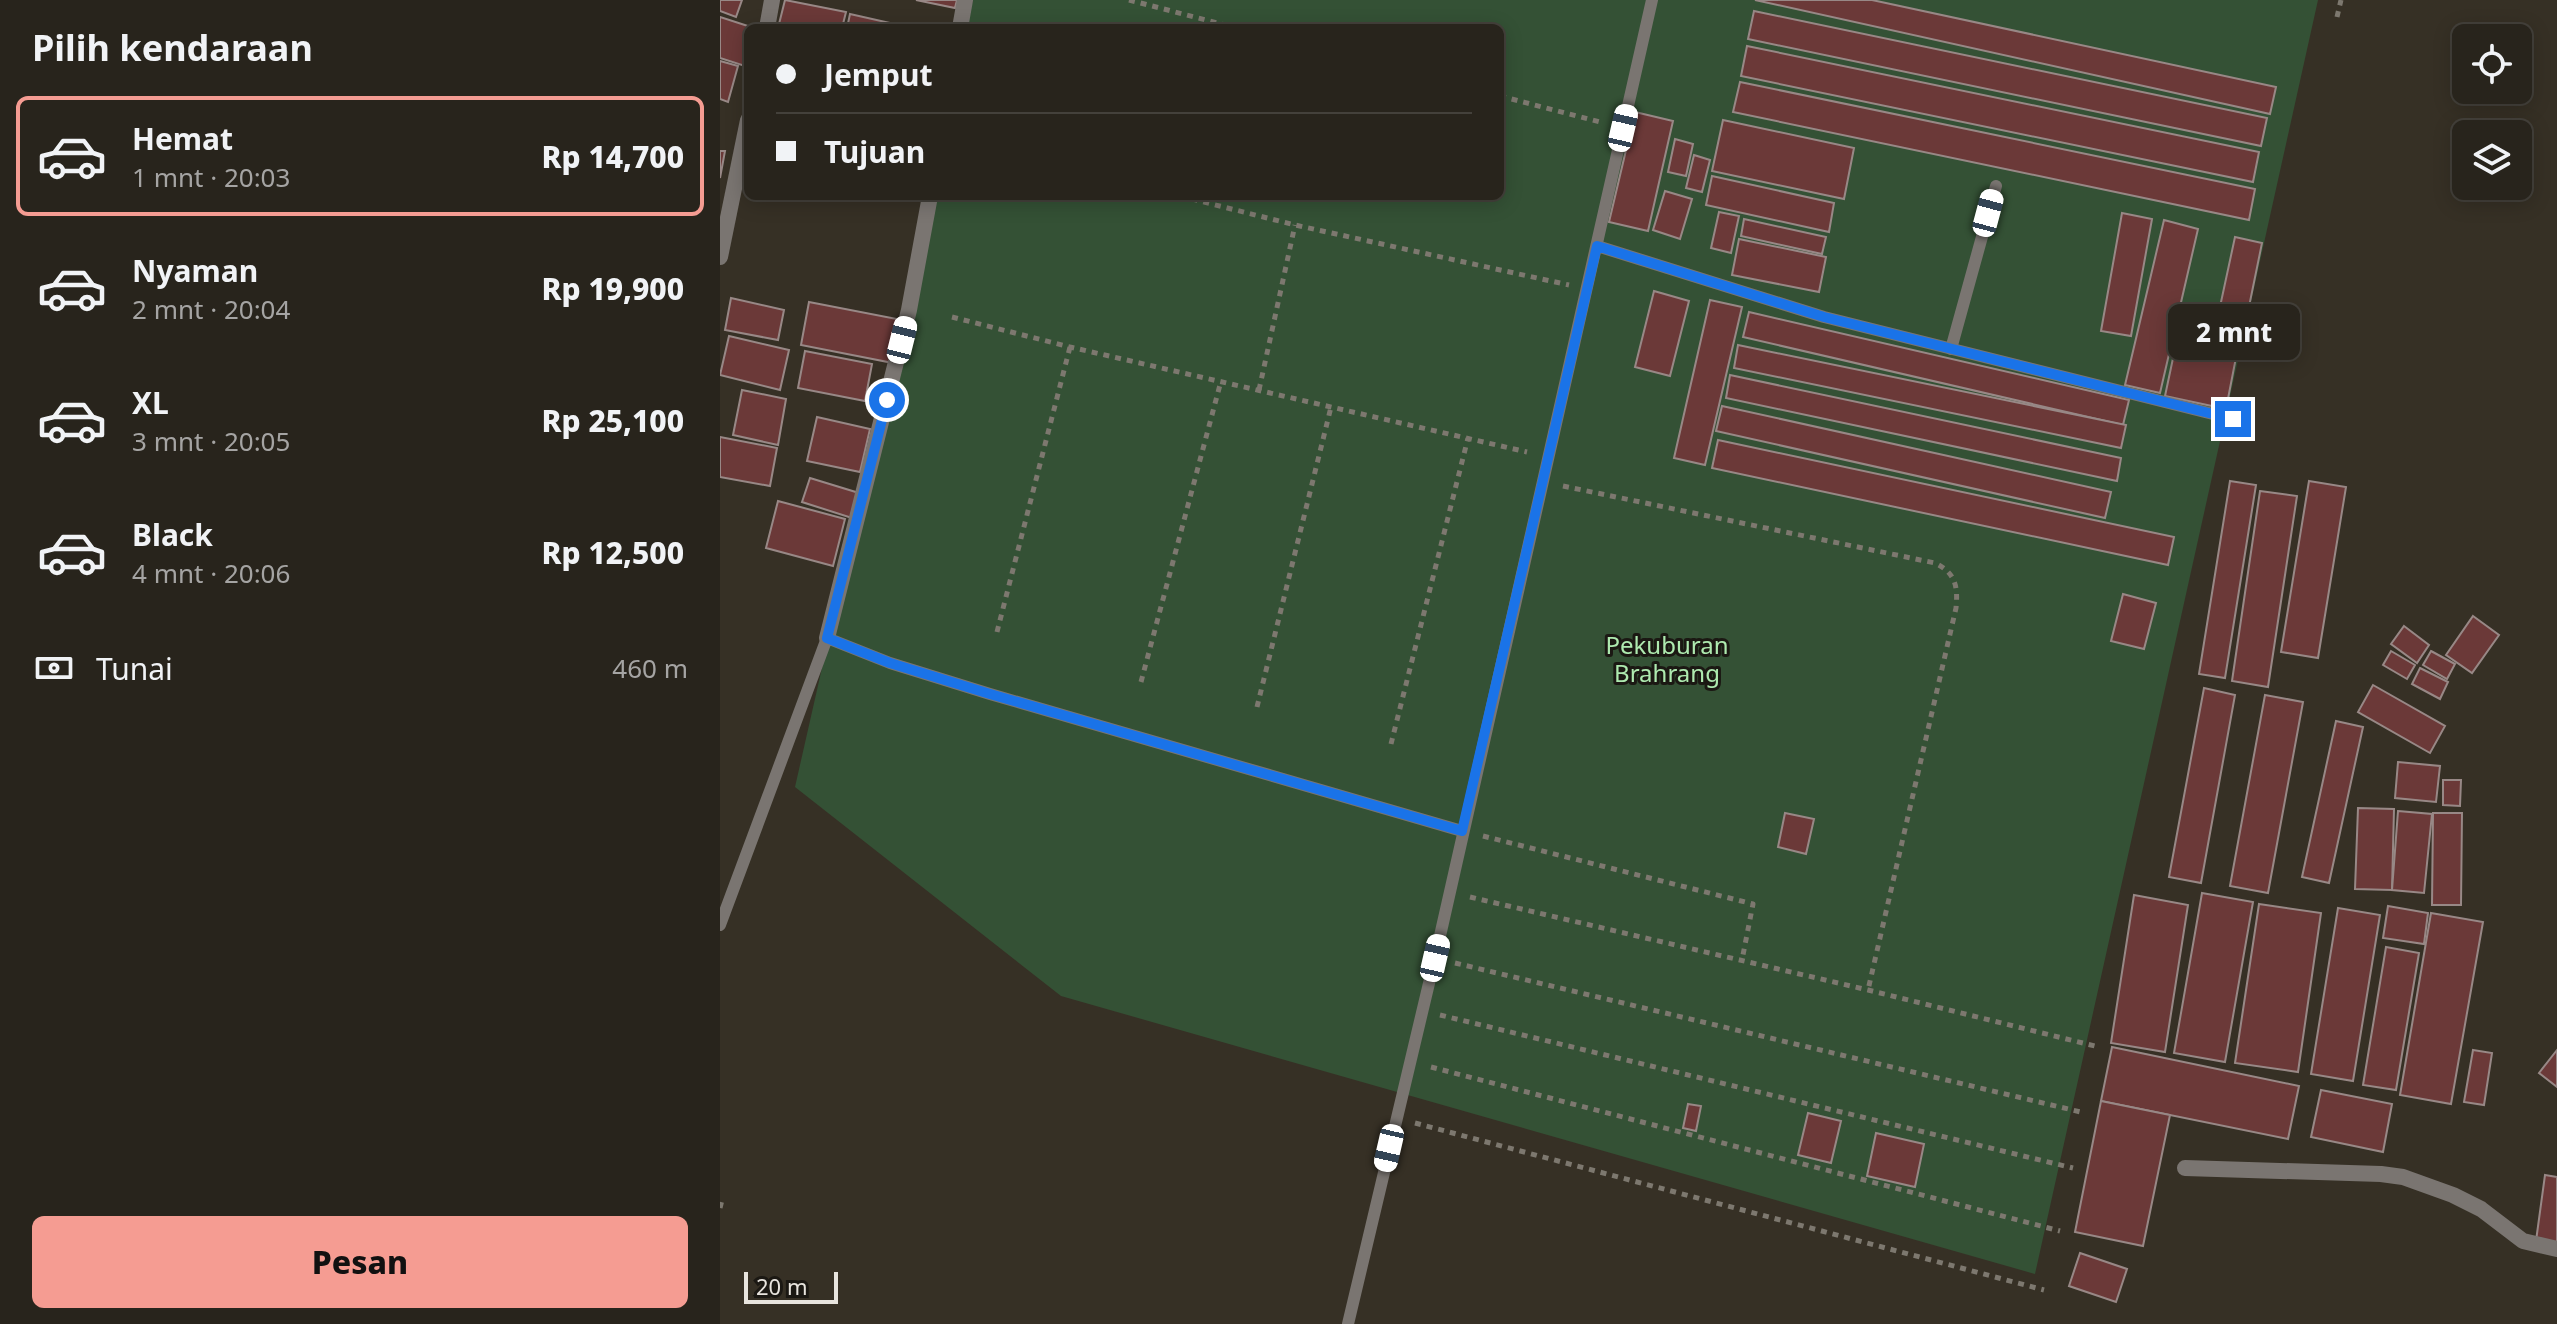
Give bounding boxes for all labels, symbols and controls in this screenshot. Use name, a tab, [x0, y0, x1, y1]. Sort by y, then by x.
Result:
text: Pilih kendaraan	[32, 23, 313, 72]
map controls	[2452, 24, 2532, 200]
button: locate	[2452, 24, 2532, 104]
text: Jemput	[824, 54, 933, 95]
car	[1606, 102, 1640, 154]
text: Hemat	[132, 118, 233, 159]
icon: car	[36, 120, 108, 192]
button: layers	[2452, 120, 2532, 200]
text: Tujuan	[824, 131, 925, 172]
text: Rp 14,700	[542, 136, 684, 177]
text: 1 mnt · 20:03	[132, 159, 290, 195]
car	[1970, 187, 2006, 239]
text: Nyaman	[132, 250, 258, 291]
icon: car	[36, 252, 108, 324]
text: Rp 19,900	[542, 268, 684, 309]
text: 2 mnt · 20:04	[132, 291, 290, 327]
callout: 2 mnt	[2167, 303, 2299, 359]
car	[885, 314, 919, 366]
text: 2 mnt	[2196, 314, 2272, 350]
text: XL	[132, 382, 169, 423]
route start	[869, 382, 905, 418]
icon: car	[36, 384, 108, 456]
text: Rp 25,100	[542, 400, 684, 441]
route end	[2215, 401, 2251, 437]
text: 3 mnt · 20:05	[132, 423, 290, 459]
text: Black	[132, 514, 213, 555]
icon: car	[36, 516, 108, 588]
text: Rp 12,500	[542, 532, 684, 573]
text: 4 mnt · 20:06	[132, 555, 290, 591]
park label: Pekuburan Brahrang	[1605, 628, 1729, 689]
icon: cash	[32, 646, 76, 690]
text: Tunai	[96, 648, 173, 689]
text: 460 m	[612, 650, 688, 686]
car	[1418, 932, 1452, 984]
car	[1372, 1122, 1406, 1174]
button: Pesan	[32, 1216, 688, 1308]
scale bar	[744, 1268, 838, 1304]
text: 20 m	[756, 1271, 807, 1301]

